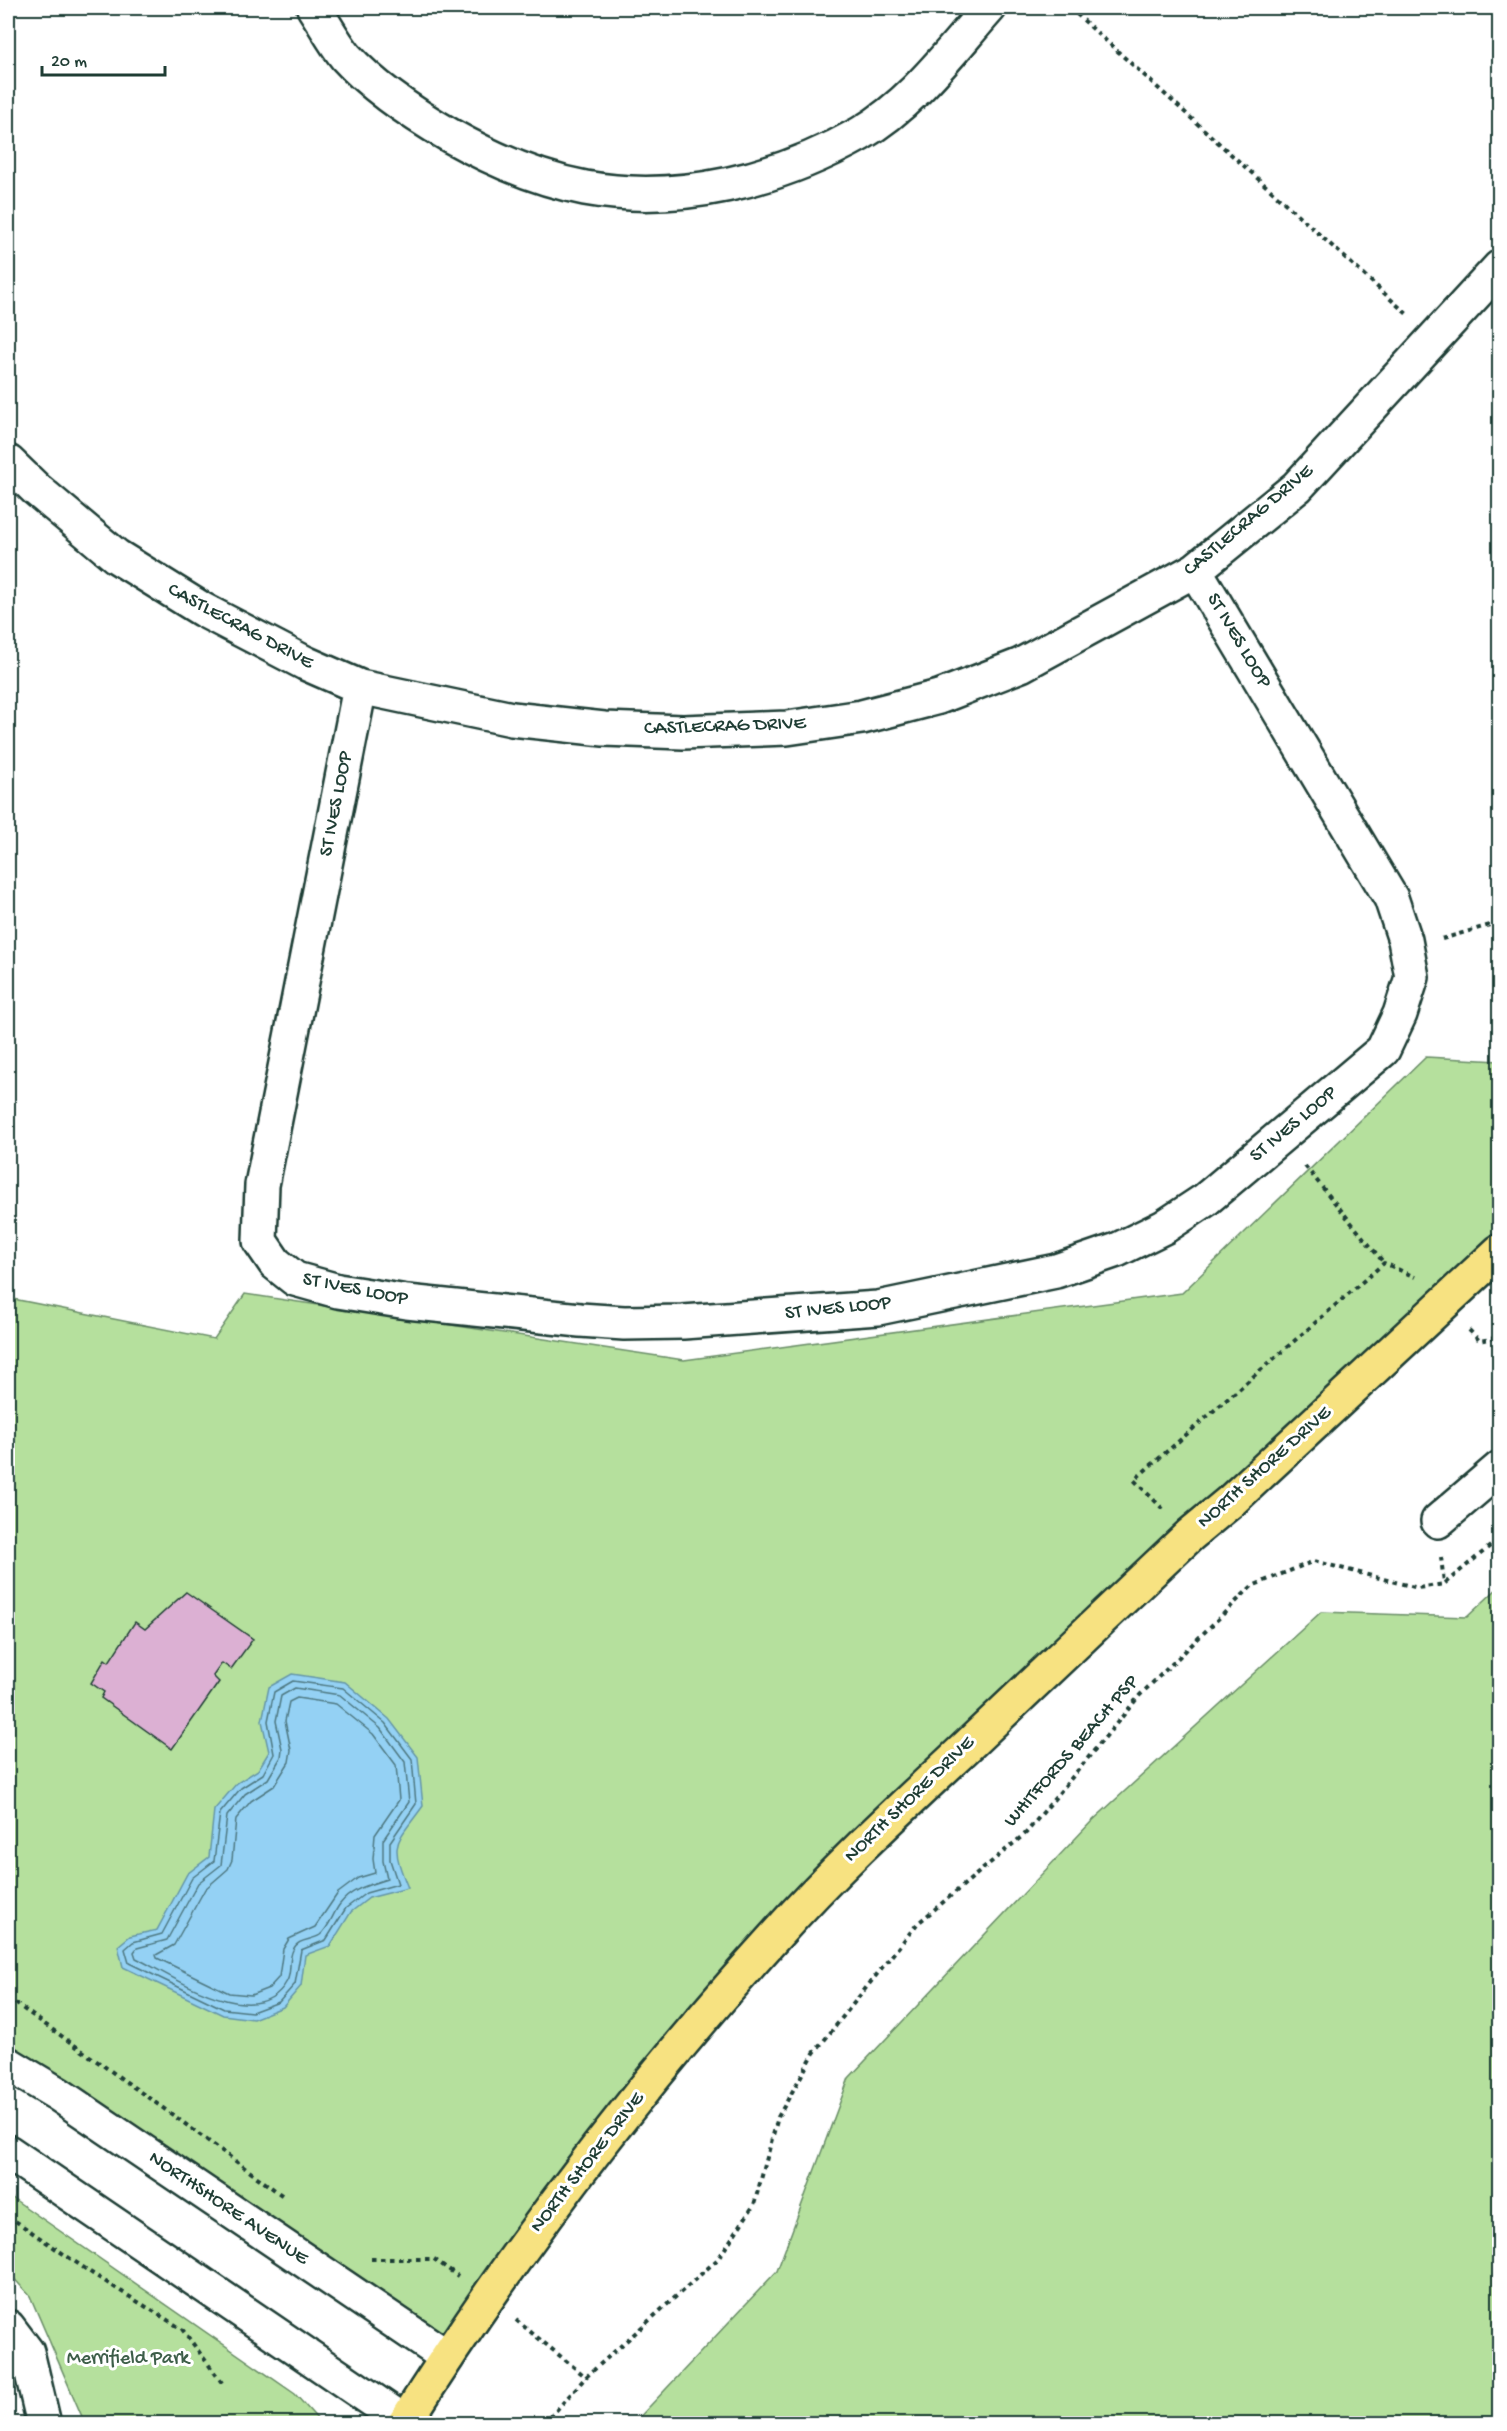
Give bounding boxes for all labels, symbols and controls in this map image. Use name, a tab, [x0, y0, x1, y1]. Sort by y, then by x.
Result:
scale bar	[42, 39, 165, 77]
text: 20 m	[51, 52, 87, 73]
street label: CASTLECRAG DRIVE	[1180, 459, 1320, 582]
street label: CASTLECRAG DRIVE	[163, 579, 318, 676]
street label: ST IVES LOOP	[1201, 589, 1276, 693]
street label: CASTLECRAG DRIVE	[644, 713, 808, 741]
street label: ST IVES LOOP	[316, 749, 359, 858]
street label: ST IVES LOOP	[1246, 1081, 1343, 1168]
street label: ST IVES LOOP	[301, 1269, 410, 1312]
street label: ST IVES LOOP	[784, 1292, 893, 1326]
street label: NORTH SHORE DRIVE	[1193, 1401, 1338, 1534]
street label: WHITFORDS BEACH PSP	[1000, 1671, 1145, 1833]
street label: NORTH SHORE DRIVE	[840, 1731, 981, 1868]
street label: NORTH SHORE DRIVE	[526, 2087, 651, 2238]
street label: NORTHSHORE AVENUE	[144, 2147, 313, 2272]
park label: Merrifield Park	[67, 2348, 191, 2371]

